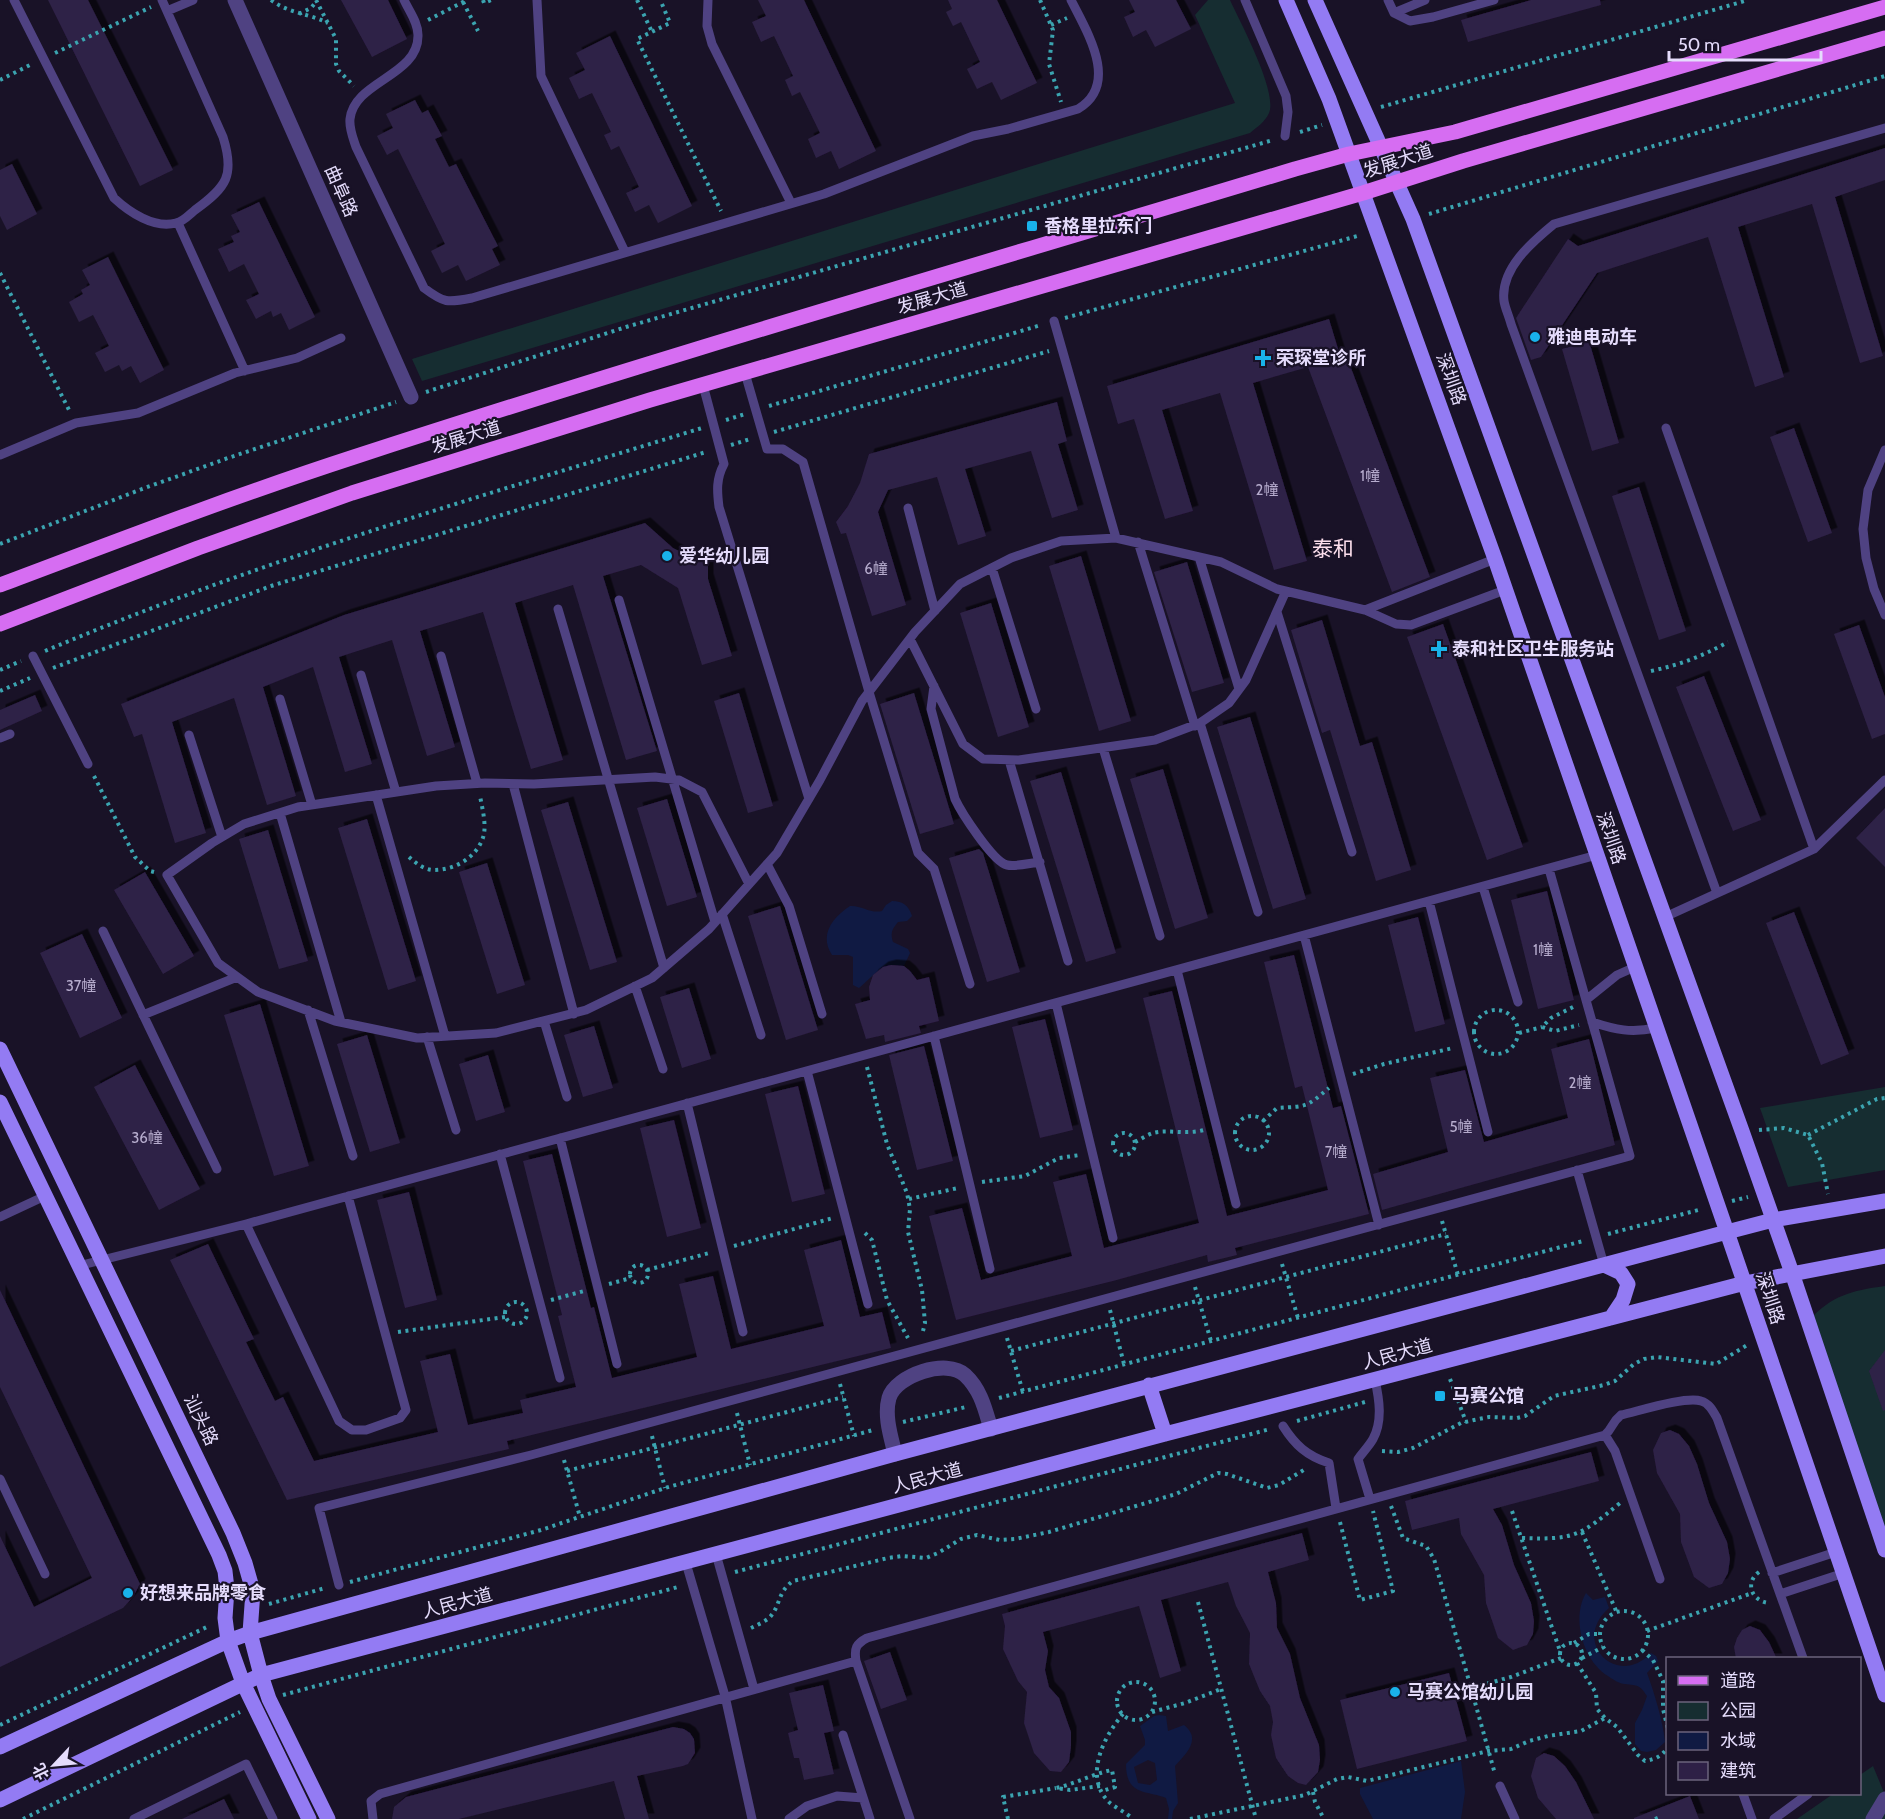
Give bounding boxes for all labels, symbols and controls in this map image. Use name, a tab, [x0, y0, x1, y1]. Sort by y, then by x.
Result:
scale bar	[1669, 24, 1820, 62]
text: 50 m	[1678, 34, 1720, 56]
street label: 发展大道	[1360, 139, 1436, 183]
street label: 曲阜路	[320, 162, 362, 220]
place label: 香格里拉东门	[1044, 215, 1152, 237]
marker: 香格里拉东门	[1025, 219, 1039, 233]
street label: 发展大道	[894, 278, 970, 318]
place label: 雅迪电动车	[1547, 326, 1637, 348]
marker: 雅迪电动车	[1528, 330, 1542, 344]
place label: 荣琛堂诊所	[1276, 347, 1366, 369]
marker: 荣琛堂诊所	[1254, 349, 1272, 367]
street label: 深圳路	[1431, 350, 1471, 408]
street label: 发展大道	[428, 416, 504, 458]
house number: 1幢	[1360, 467, 1380, 485]
house number: 2幢	[1256, 481, 1278, 499]
district label: 泰和	[1312, 536, 1354, 561]
place label: 爱华幼儿园	[679, 545, 769, 567]
marker: 爱华幼儿园	[660, 549, 674, 563]
house number: 6幢	[864, 560, 888, 578]
place label: 泰和社区卫生服务站	[1452, 638, 1614, 660]
marker: 泰和社区卫生服务站	[1430, 640, 1448, 658]
street label: 深圳路	[1592, 809, 1630, 867]
house number: 1幢	[1533, 941, 1553, 959]
house number: 37幢	[66, 977, 96, 995]
house number: 2幢	[1569, 1074, 1591, 1092]
house number: 5幢	[1449, 1118, 1473, 1136]
house number: 36幢	[131, 1129, 163, 1147]
house number: 7幢	[1325, 1143, 1347, 1161]
street label: 深圳路	[1751, 1269, 1789, 1327]
street label: 人民大道	[1359, 1334, 1435, 1374]
place label: 马赛公馆	[1452, 1385, 1524, 1407]
marker: 马赛公馆	[1433, 1389, 1447, 1403]
street label: 汕头路	[179, 1391, 223, 1449]
street label: 人民大道	[889, 1458, 965, 1498]
place label: 好想来品牌零食	[140, 1582, 266, 1604]
street label: 人民大道	[419, 1583, 495, 1623]
marker: 好想来品牌零食	[121, 1586, 135, 1600]
legend	[1666, 1657, 1861, 1795]
text: 道路	[1720, 1670, 1756, 1692]
place label: 马赛公馆幼儿园	[1407, 1681, 1533, 1703]
marker: 马赛公馆幼儿园	[1388, 1685, 1402, 1699]
text: 公园	[1720, 1700, 1756, 1722]
text: 水域	[1720, 1730, 1756, 1752]
north arrow	[24, 1735, 84, 1795]
text: 北	[29, 1760, 53, 1783]
text: 建筑	[1720, 1760, 1756, 1782]

